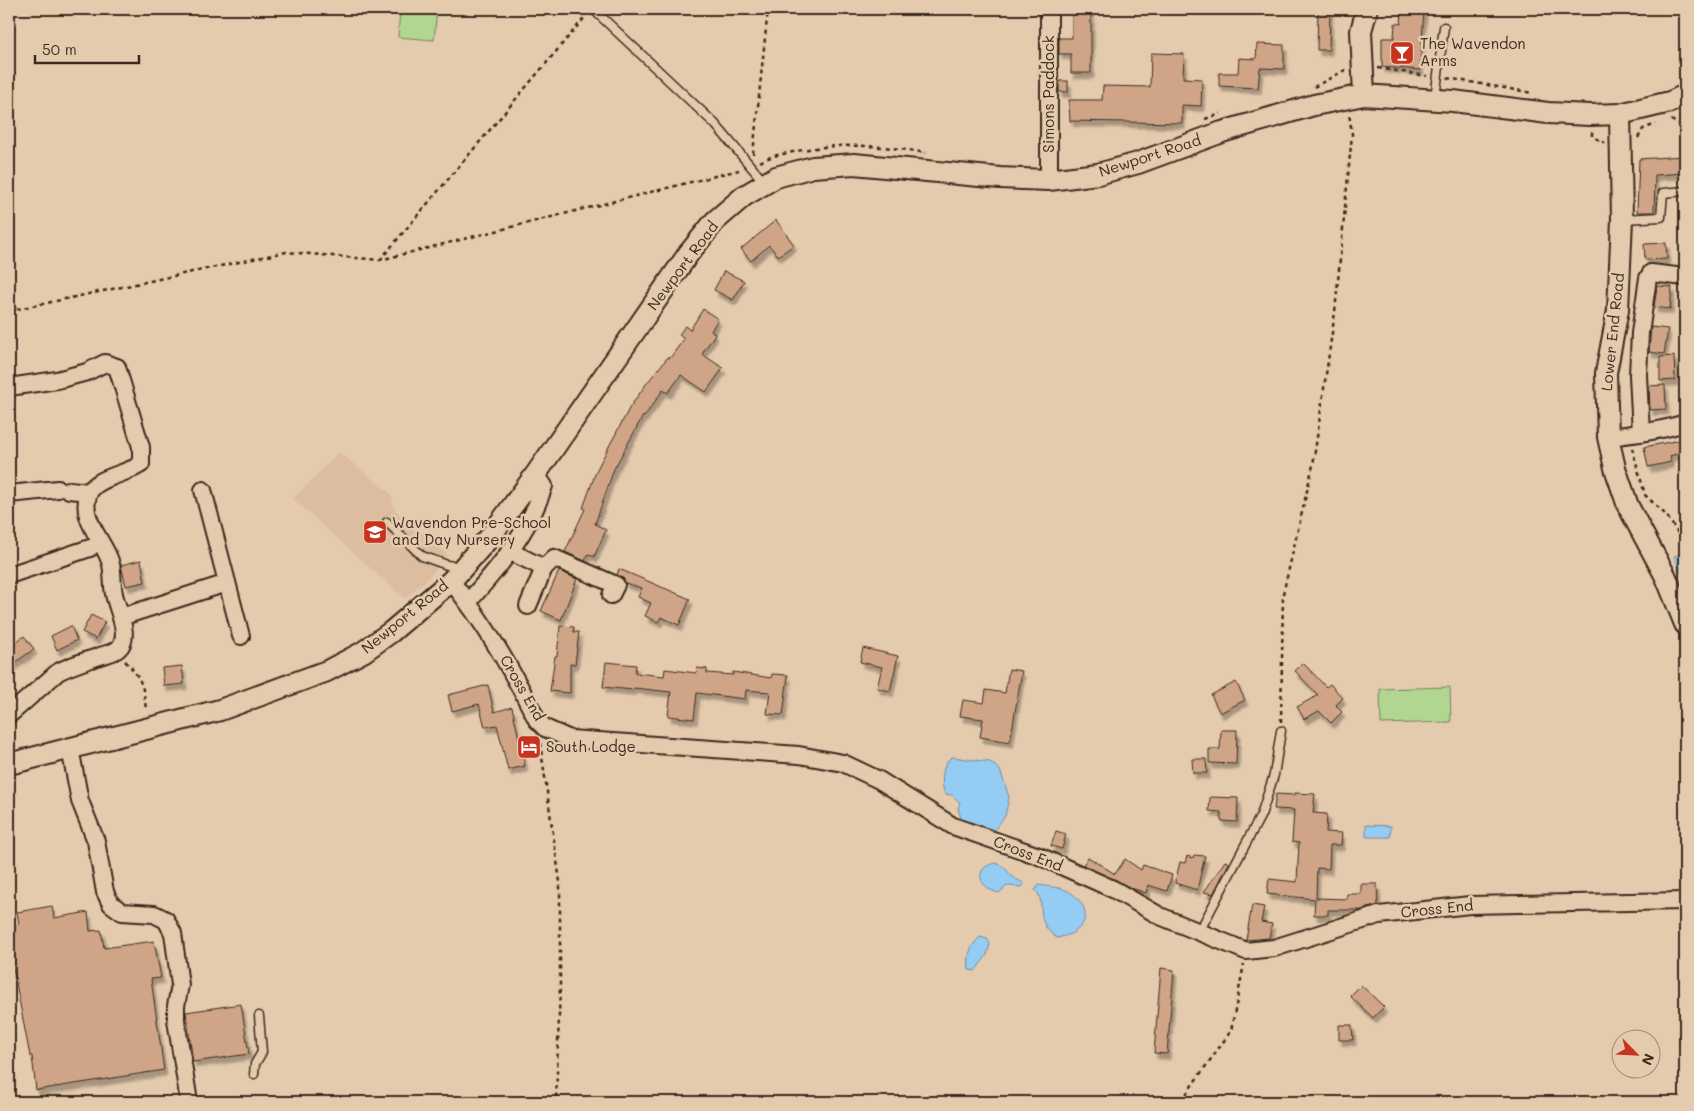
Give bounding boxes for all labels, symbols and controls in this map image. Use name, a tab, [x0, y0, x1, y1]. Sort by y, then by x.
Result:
scale bar	[35, 32, 139, 64]
place label: The Wavendon Arms	[1420, 33, 1526, 70]
street label: Simons Paddock	[1038, 35, 1058, 153]
text: 50 m	[42, 39, 77, 59]
bar icon: The Wavendon Arms	[1389, 40, 1415, 66]
street label: Newport Road	[1096, 129, 1203, 181]
street label: Newport Road	[642, 217, 722, 314]
street label: Lower End Road	[1596, 272, 1628, 392]
place label: Wavendon Pre-School and Day Nursery	[392, 512, 551, 549]
school or university icon: Wavendon Pre-School and Day Nursery	[362, 519, 388, 545]
street label: Newport Road	[357, 575, 452, 657]
street label: Cross End	[496, 651, 550, 724]
hotel icon: South Lodge	[516, 734, 542, 760]
place label: South Lodge	[546, 736, 636, 756]
street label: Cross End	[991, 831, 1066, 875]
street label: Cross End	[1400, 894, 1474, 922]
north arrow	[1612, 1028, 1662, 1078]
text: N	[1637, 1051, 1659, 1068]

